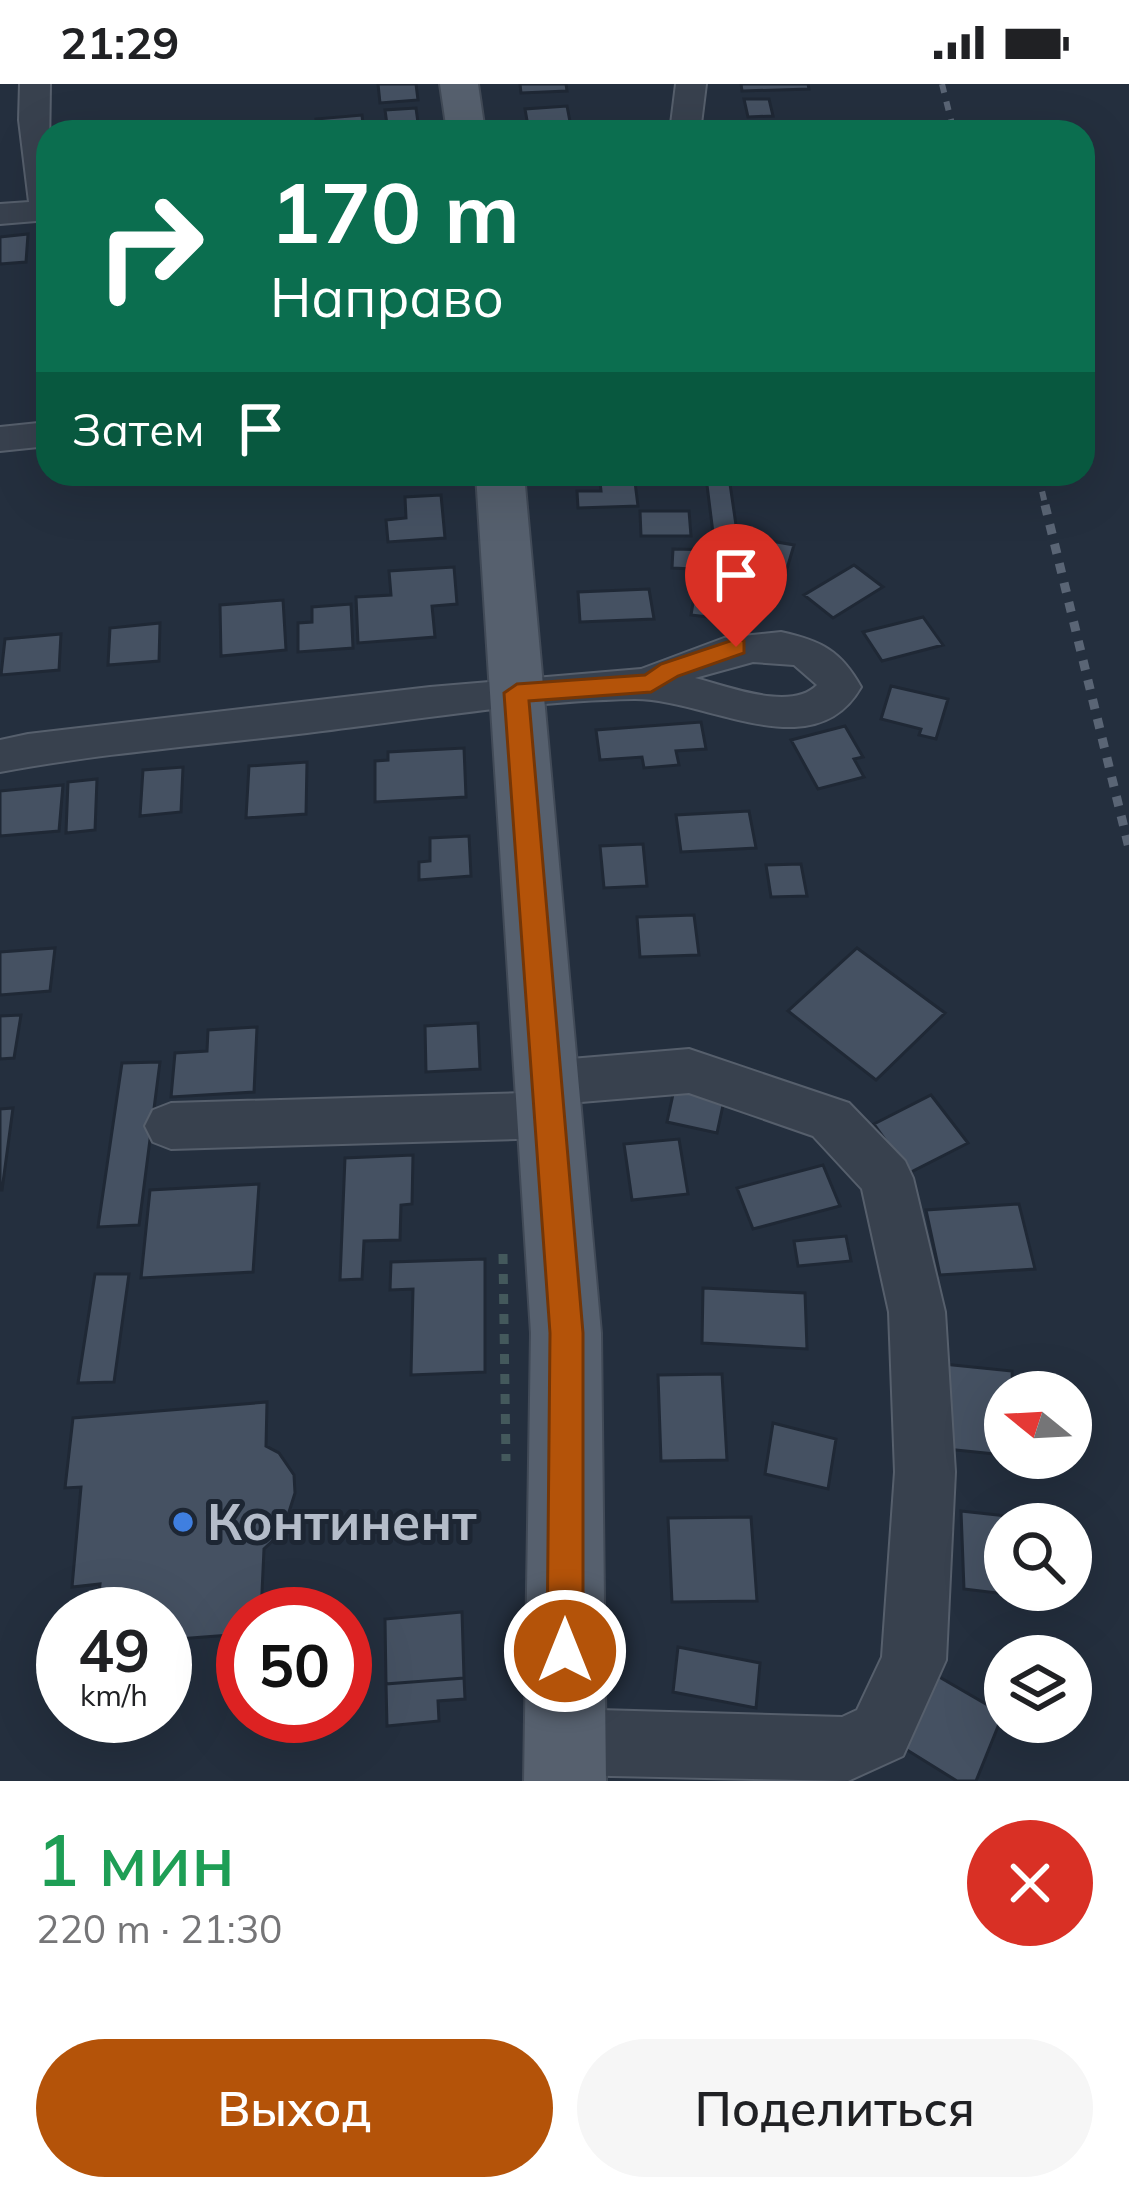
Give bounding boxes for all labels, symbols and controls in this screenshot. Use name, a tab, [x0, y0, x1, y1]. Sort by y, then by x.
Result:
text: 21:29	[60, 14, 179, 70]
text: 170 m	[270, 159, 520, 264]
icon: right	[72, 168, 228, 324]
text: Направо	[270, 263, 504, 331]
icon: arrive	[228, 396, 294, 462]
text: Затем	[72, 401, 204, 457]
pin	[685, 524, 787, 647]
icon: arrive	[703, 542, 769, 608]
north arrow	[984, 1371, 1092, 1479]
map controls	[984, 1371, 1092, 1743]
place label: Континент	[207, 1489, 477, 1553]
button: search	[984, 1503, 1092, 1611]
marker: Континент	[170, 1509, 196, 1535]
speed limit sign: 50	[216, 1587, 372, 1743]
position arrow	[502, 1588, 628, 1714]
text: 49	[78, 1612, 150, 1687]
button: layers	[984, 1635, 1092, 1743]
text: km/h	[80, 1676, 148, 1714]
text: 1 мин	[36, 1814, 235, 1904]
button: close	[967, 1820, 1093, 1946]
text: 220 m · 21:30	[36, 1904, 282, 1953]
button: Выход	[36, 2039, 553, 2177]
button: Поделиться	[577, 2039, 1093, 2177]

